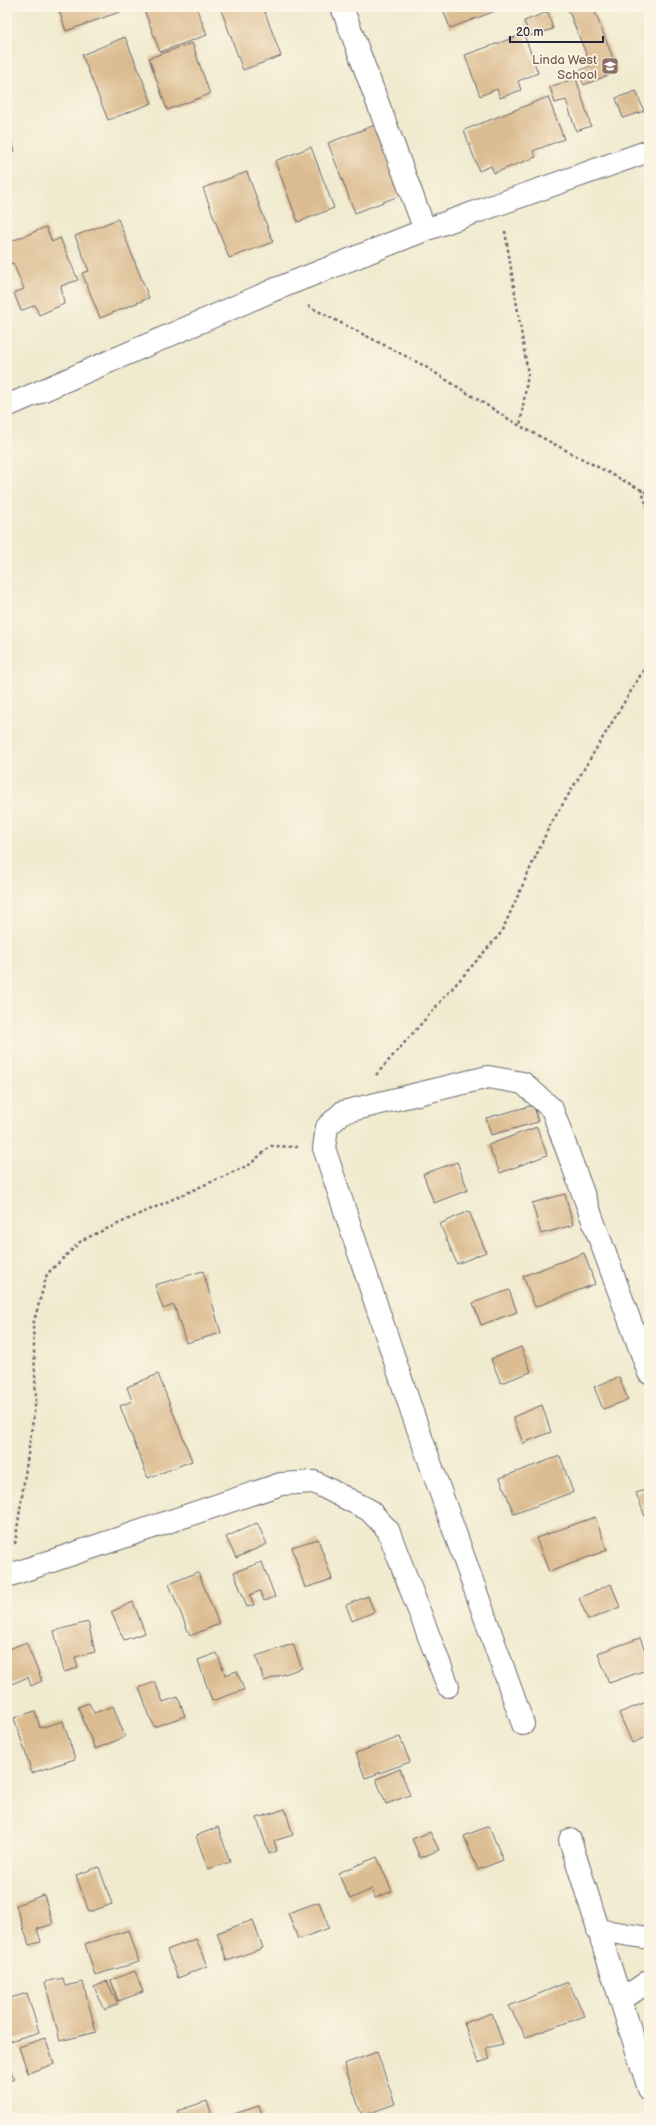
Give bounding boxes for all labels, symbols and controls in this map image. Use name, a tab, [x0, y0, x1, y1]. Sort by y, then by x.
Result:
scale bar	[510, 18, 603, 44]
text: 20 m	[516, 25, 543, 40]
place label: Linda West School	[532, 52, 597, 83]
school or university icon: Linda West School	[600, 56, 620, 76]

